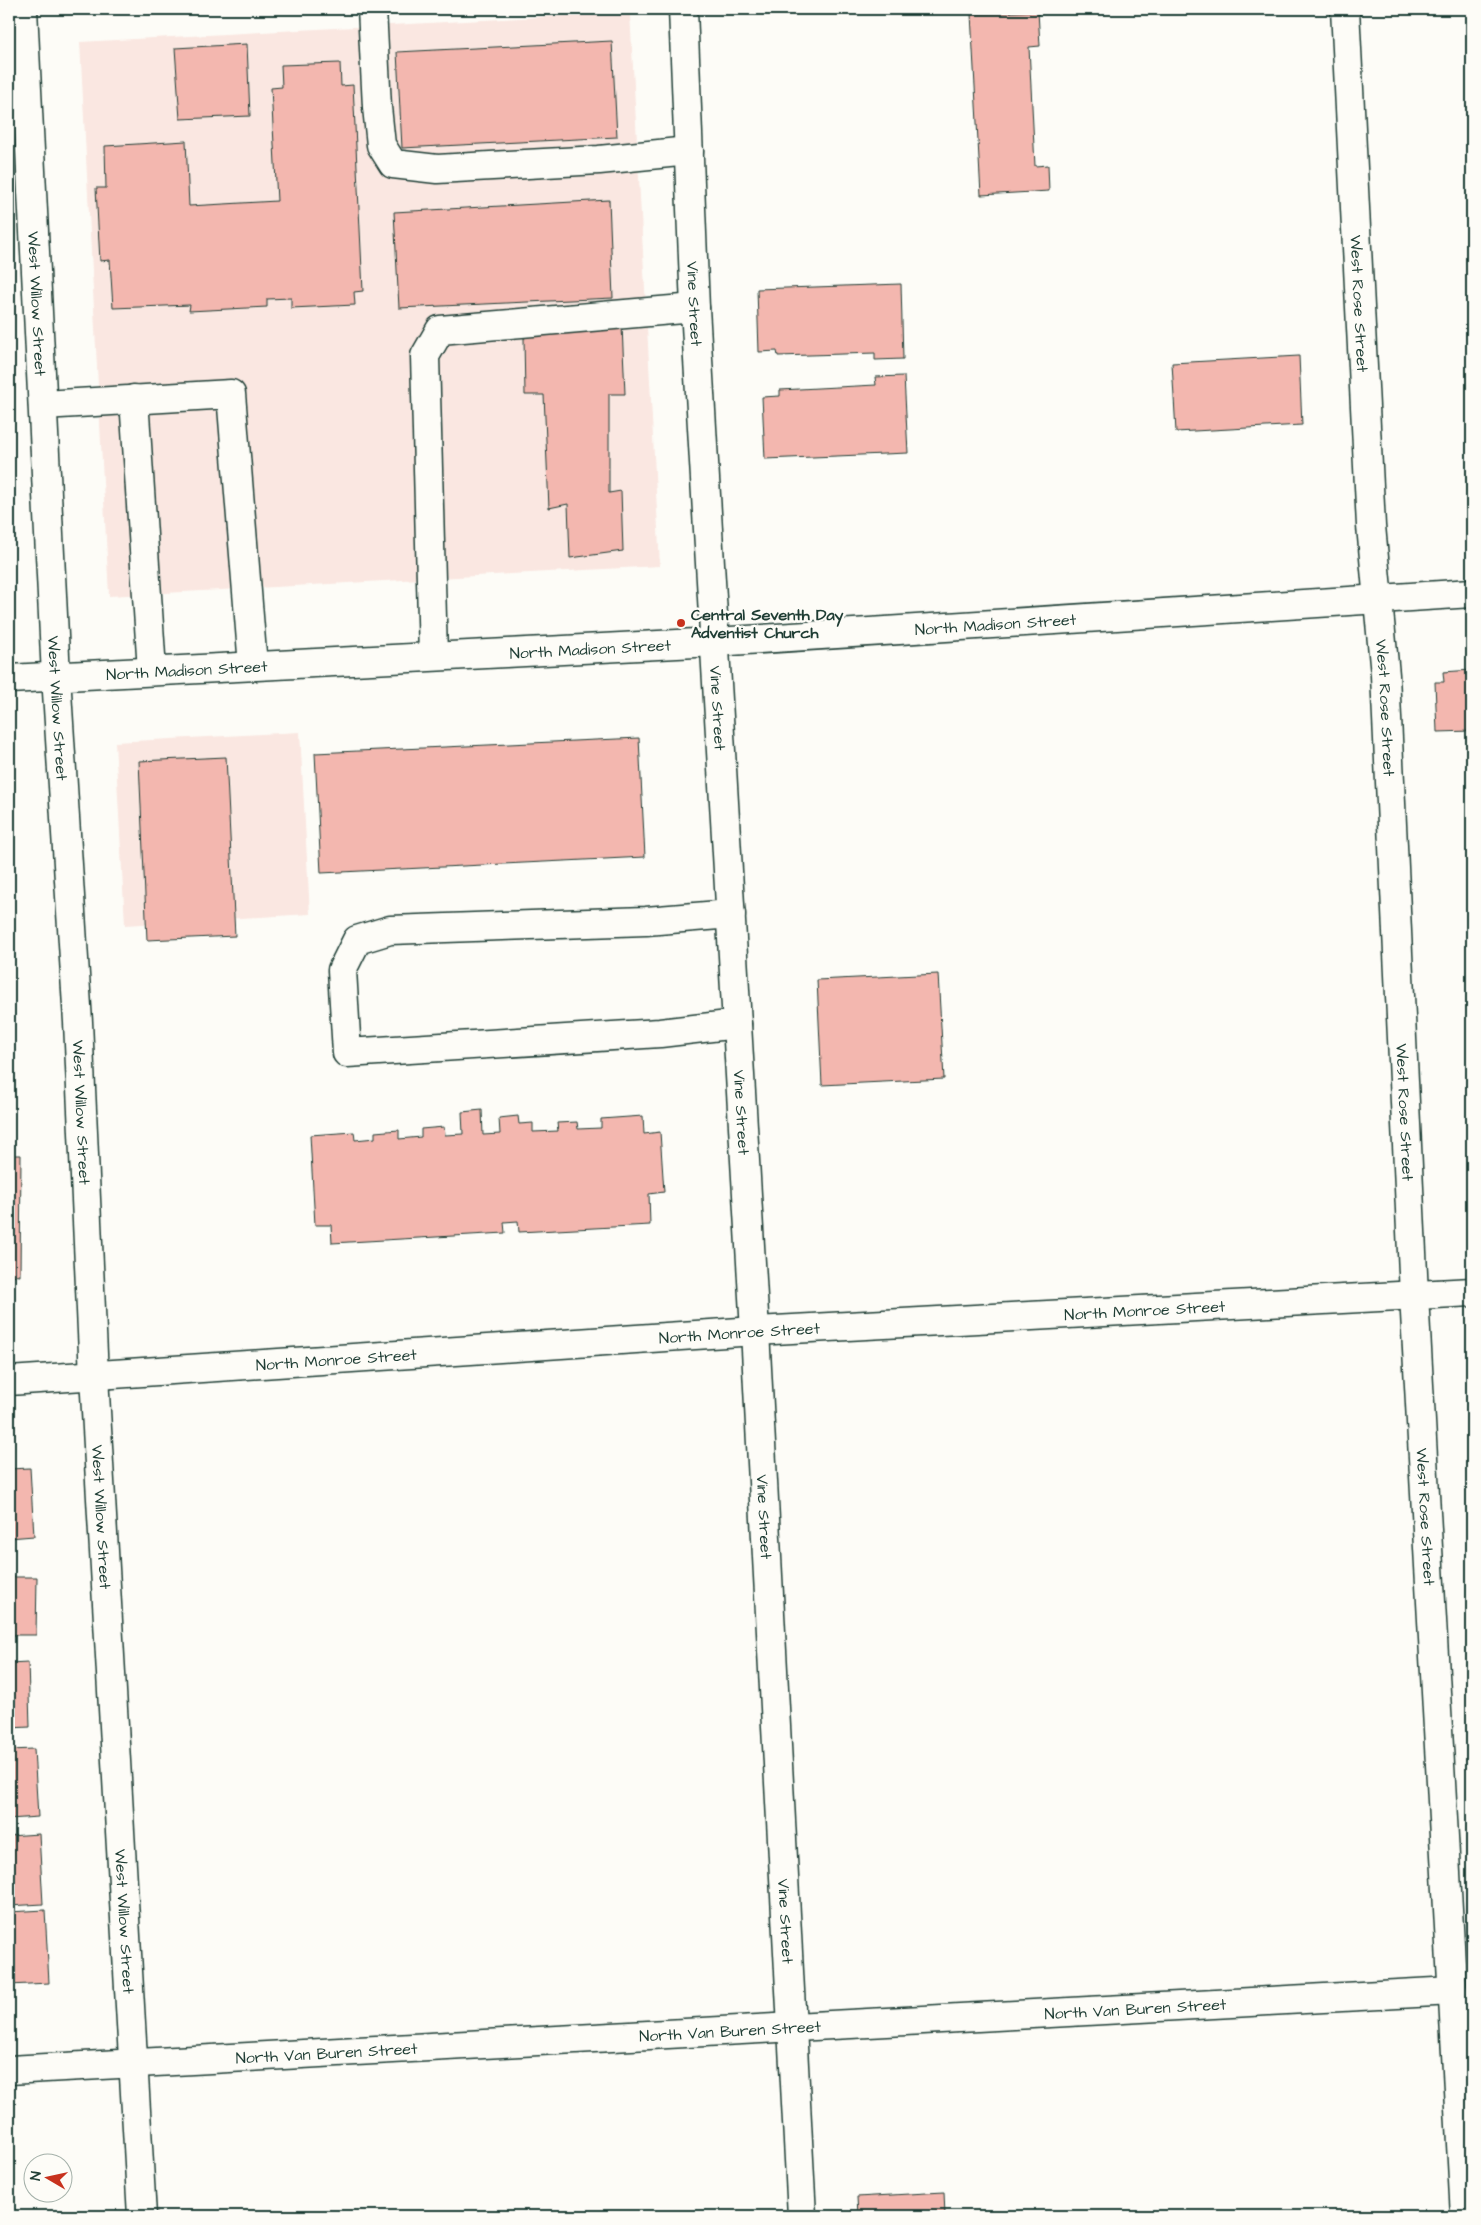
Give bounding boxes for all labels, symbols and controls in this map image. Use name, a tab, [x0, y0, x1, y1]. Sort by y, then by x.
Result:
street label: West Willow Street	[22, 231, 51, 377]
street label: West Rose Street	[1344, 234, 1373, 373]
street label: Vine Street	[681, 261, 707, 347]
place label: Central Seventh Day Adventist Church	[691, 604, 844, 644]
street label: North Madison Street	[914, 609, 1077, 641]
marker: Central Seventh Day Adventist Church	[675, 617, 687, 629]
street label: North Madison Street	[509, 634, 672, 665]
street label: West Willow Street	[42, 635, 73, 782]
street label: West Rose Street	[1370, 638, 1400, 777]
street label: North Madison Street	[106, 655, 269, 686]
street label: Vine Street	[704, 665, 731, 752]
street label: West Willow Street	[67, 1040, 95, 1186]
street label: West Rose Street	[1390, 1043, 1419, 1182]
street label: Vine Street	[728, 1069, 755, 1156]
street label: North Monroe Street	[1064, 1295, 1226, 1326]
street label: North Monroe Street	[658, 1317, 821, 1349]
street label: North Monroe Street	[255, 1344, 418, 1376]
street label: West Willow Street	[86, 1444, 116, 1590]
street label: West Rose Street	[1410, 1447, 1440, 1586]
street label: Vine Street	[751, 1474, 777, 1560]
street label: West Willow Street	[109, 1848, 139, 1995]
street label: Vine Street	[772, 1878, 799, 1965]
street label: North Van Buren Street	[1044, 1993, 1227, 2025]
street label: North Van Buren Street	[639, 2016, 822, 2048]
street label: North Van Buren Street	[235, 2038, 419, 2070]
north arrow	[22, 2152, 72, 2202]
text: N	[26, 2170, 47, 2182]

